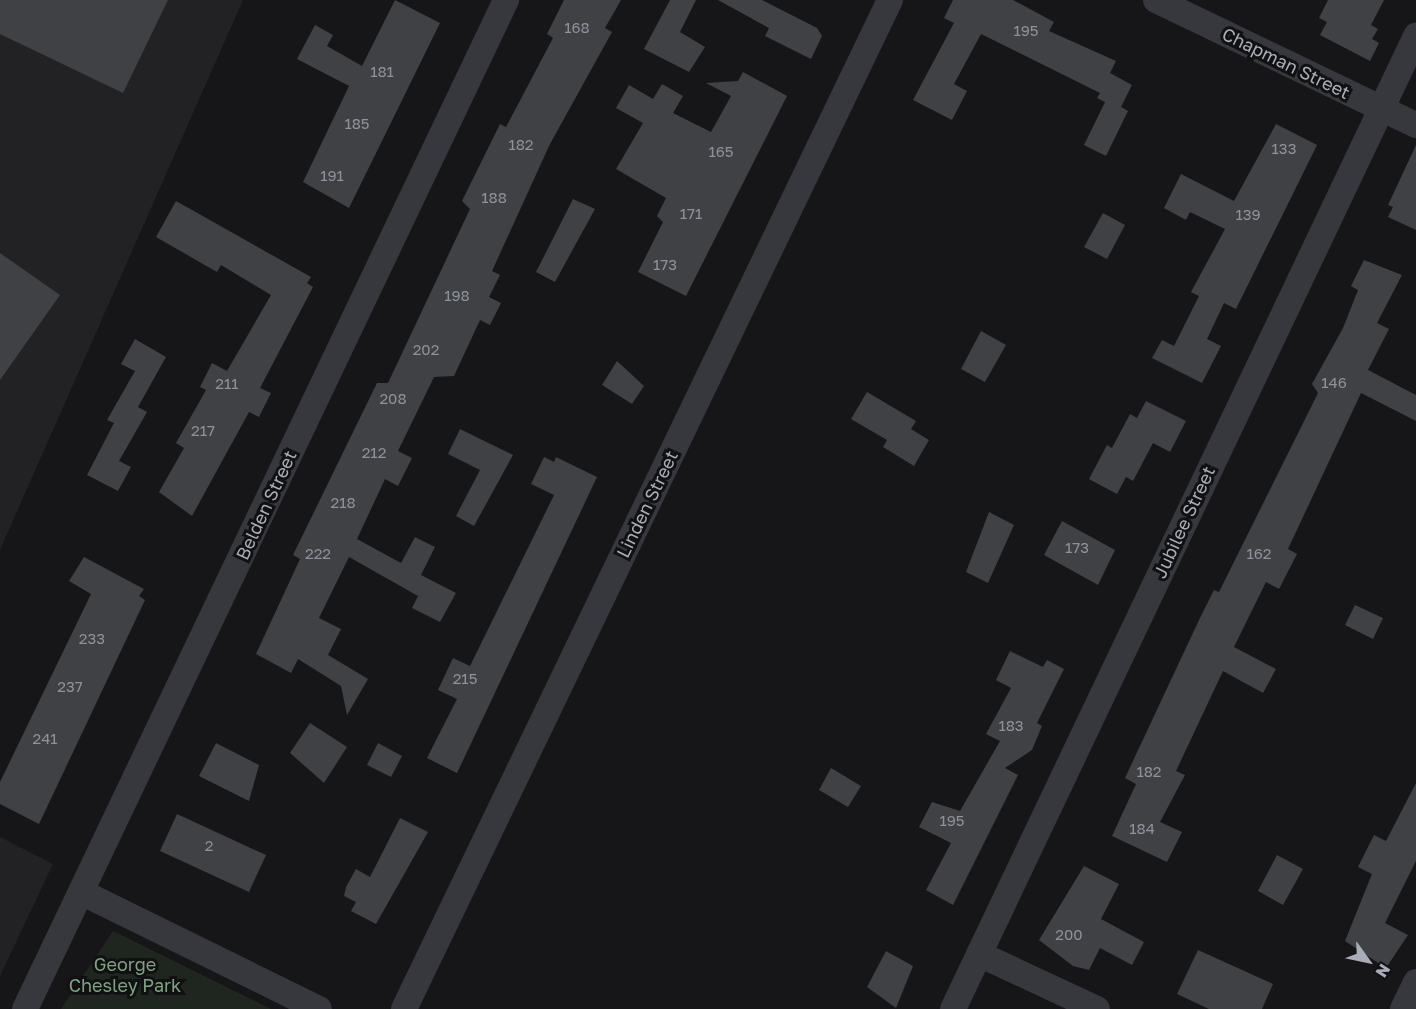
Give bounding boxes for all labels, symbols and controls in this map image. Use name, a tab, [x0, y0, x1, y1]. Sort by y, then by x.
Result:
house number: 168	[564, 19, 590, 37]
house number: 195	[1013, 22, 1039, 40]
street label: Chapman Street	[1219, 23, 1353, 103]
house number: 181	[370, 63, 394, 81]
house number: 185	[344, 115, 370, 133]
house number: 182	[508, 136, 534, 154]
house number: 133	[1272, 140, 1296, 158]
house number: 165	[708, 143, 734, 161]
house number: 191	[320, 167, 344, 185]
house number: 188	[481, 189, 507, 207]
house number: 171	[680, 205, 702, 223]
house number: 139	[1235, 206, 1261, 224]
house number: 173	[653, 256, 677, 274]
house number: 198	[444, 287, 470, 305]
house number: 202	[413, 341, 439, 359]
house number: 146	[1321, 374, 1347, 392]
house number: 211	[215, 375, 239, 393]
house number: 208	[379, 390, 407, 408]
house number: 217	[191, 422, 215, 440]
house number: 212	[362, 444, 386, 462]
street label: Belden Street	[231, 447, 301, 563]
street label: Linden Street	[612, 447, 682, 561]
street label: Jubilee Street	[1149, 463, 1219, 581]
house number: 218	[330, 494, 356, 512]
house number: 173	[1065, 539, 1089, 557]
house number: 222	[305, 545, 331, 563]
house number: 162	[1246, 545, 1272, 563]
house number: 233	[79, 630, 105, 648]
house number: 215	[453, 670, 477, 688]
house number: 237	[57, 678, 83, 696]
house number: 183	[998, 717, 1024, 735]
house number: 241	[32, 730, 58, 748]
house number: 182	[1136, 763, 1162, 781]
house number: 195	[939, 812, 965, 830]
house number: 184	[1129, 820, 1155, 838]
house number: 2	[205, 837, 213, 855]
house number: 200	[1055, 926, 1083, 944]
north arrow	[1338, 931, 1398, 991]
park label: George Chesley Park	[69, 954, 181, 996]
text: N	[1371, 960, 1395, 981]

